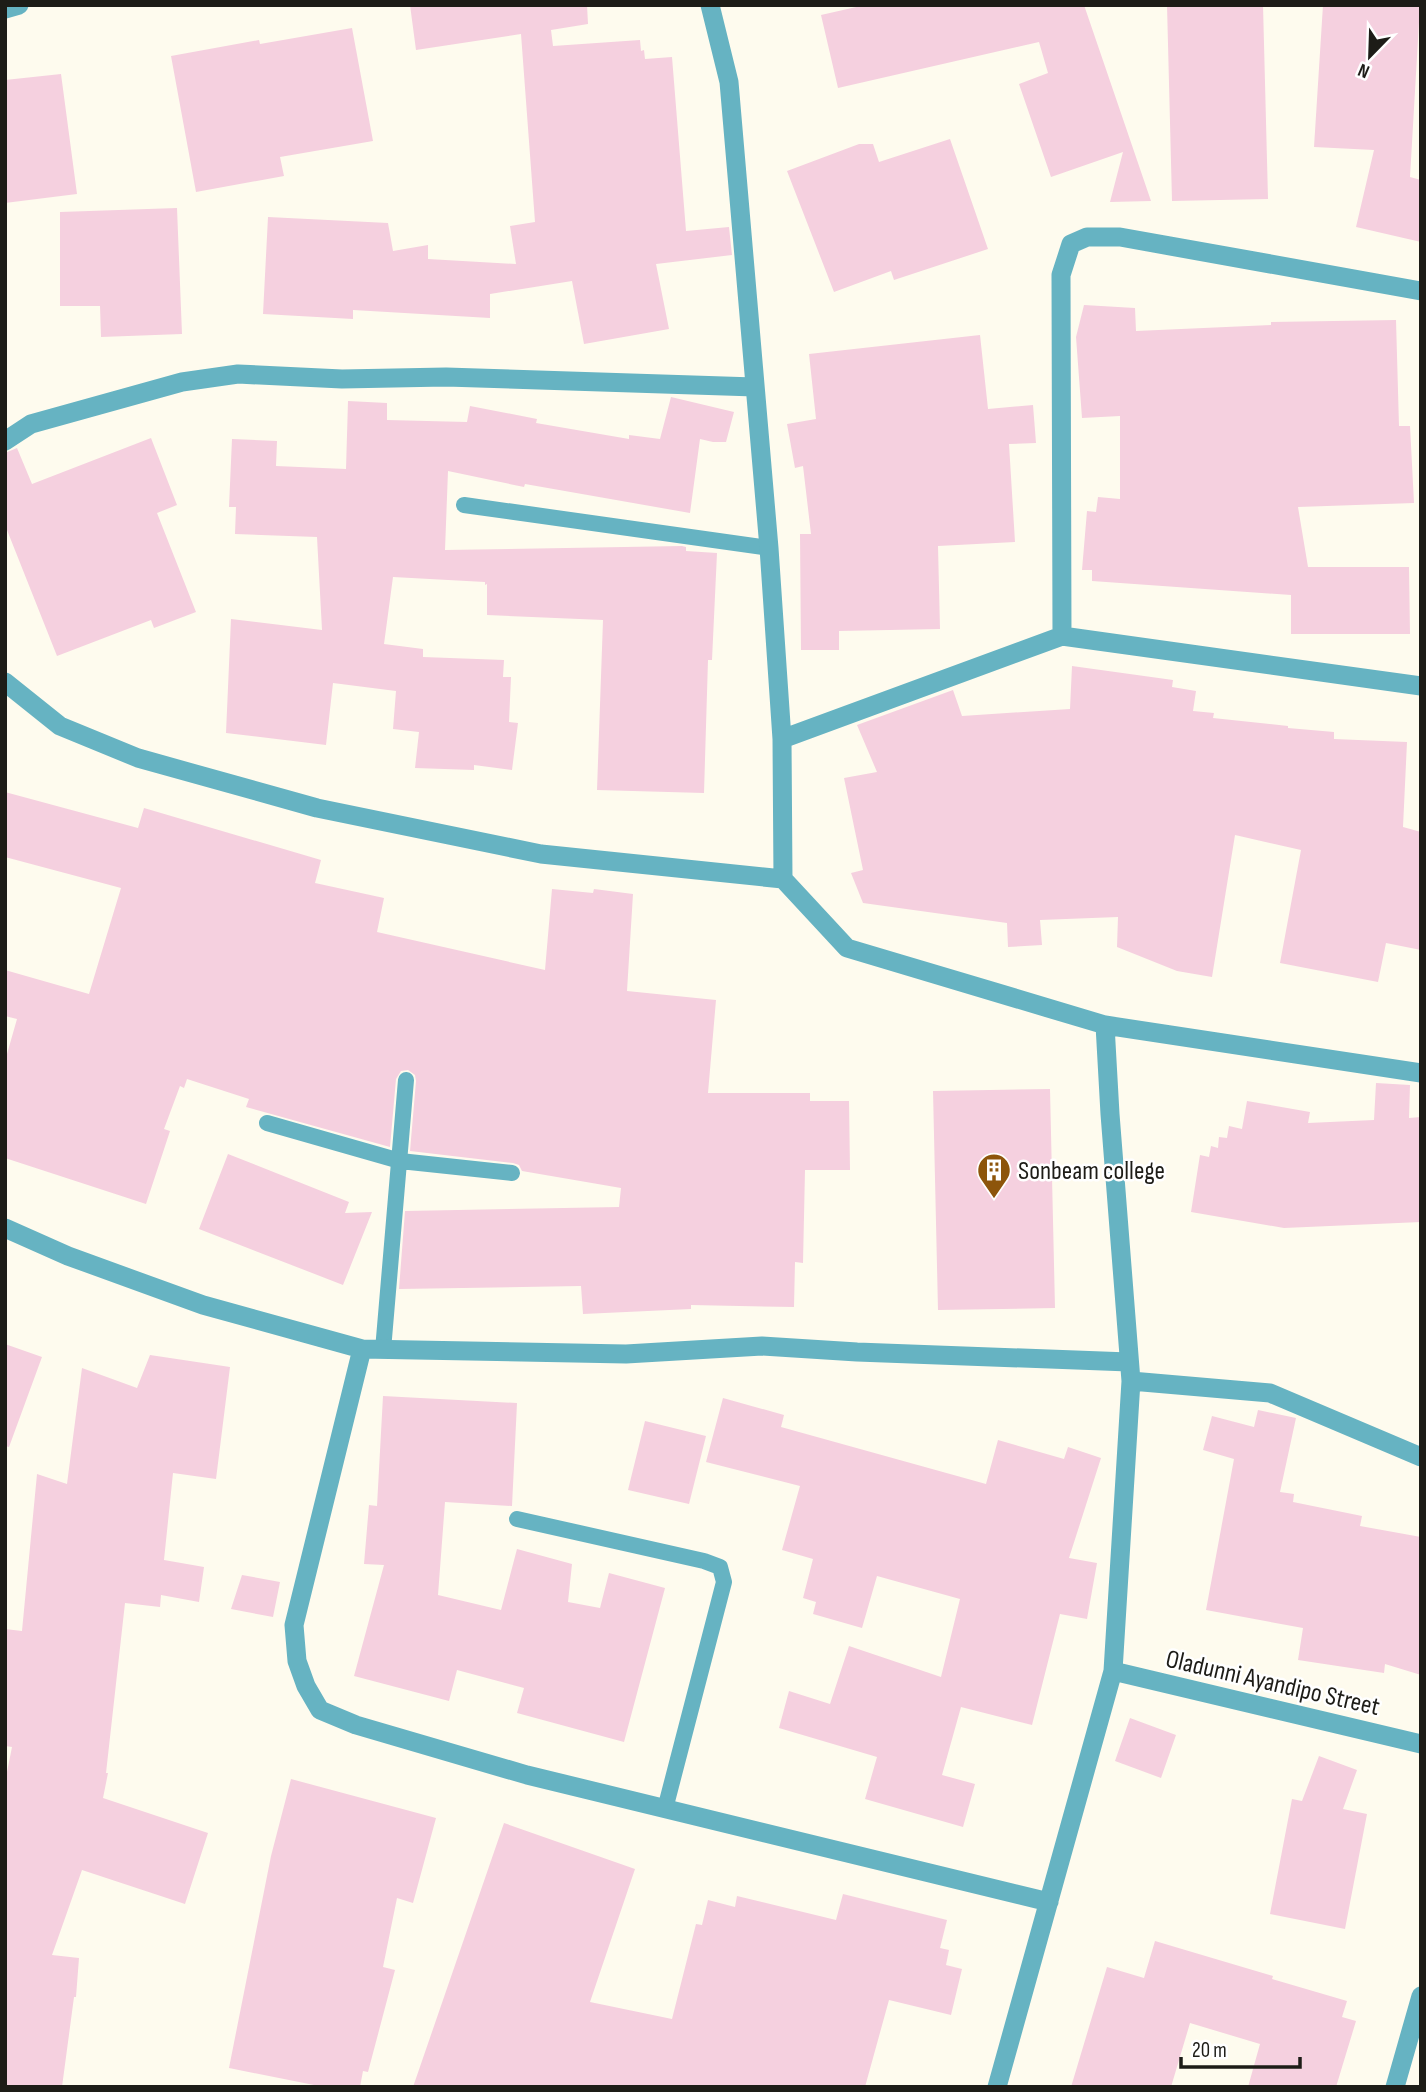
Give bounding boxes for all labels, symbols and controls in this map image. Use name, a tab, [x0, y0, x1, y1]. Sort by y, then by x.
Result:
north arrow	[1335, 21, 1405, 91]
text: N	[1355, 58, 1373, 83]
building icon: Sonbeam college	[975, 1151, 1013, 1200]
place label: Sonbeam college	[1018, 1156, 1165, 1187]
street label: Oladunni Ayandipo Street	[1163, 1644, 1383, 1723]
scale bar	[1181, 2025, 1300, 2070]
text: 20 m	[1192, 2038, 1227, 2063]

